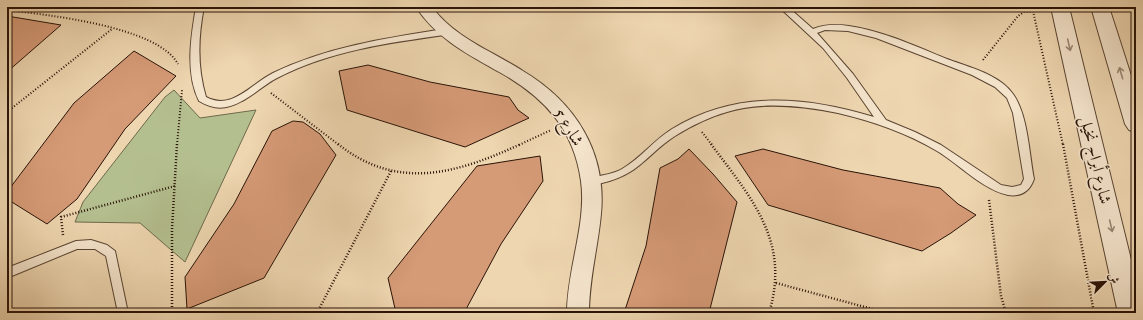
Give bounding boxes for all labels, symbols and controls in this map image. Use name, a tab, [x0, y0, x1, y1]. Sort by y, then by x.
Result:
one-way arrow	[1066, 38, 1073, 51]
one-way arrow	[1117, 67, 1124, 80]
street label: شارع 5	[547, 104, 588, 151]
street label: شارع أبراج نخيل	[1072, 114, 1118, 207]
one-way arrow	[1107, 219, 1115, 232]
north arrow	[1085, 262, 1125, 302]
text: ش	[1106, 271, 1122, 286]

